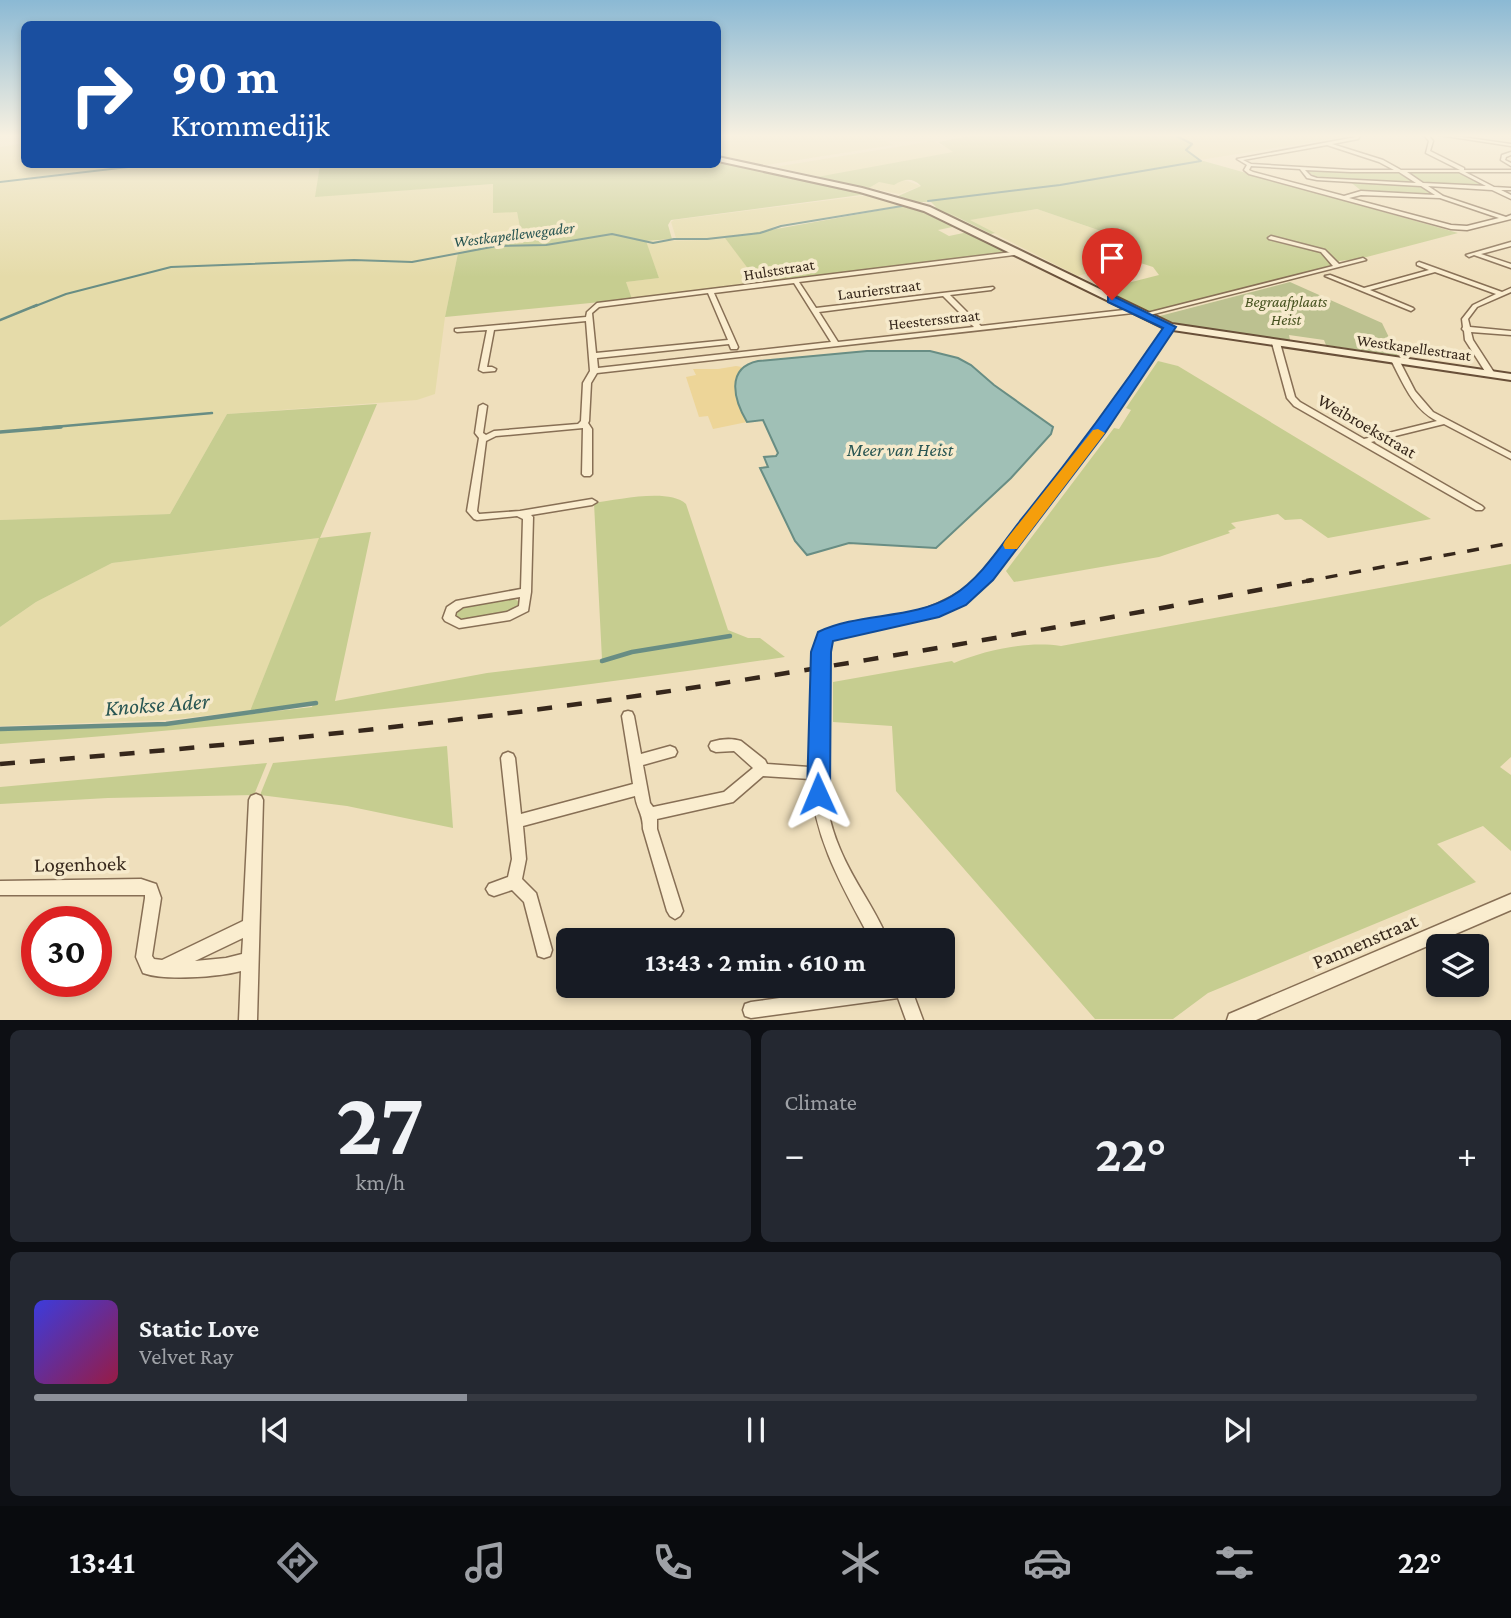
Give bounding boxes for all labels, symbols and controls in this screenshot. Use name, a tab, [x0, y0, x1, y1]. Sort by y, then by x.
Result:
icon: right	[56, 49, 147, 140]
text: 90 m	[171, 49, 278, 104]
text: Krommedijk	[171, 107, 330, 143]
water label: Westkapellewegader	[453, 219, 576, 251]
pin	[1082, 228, 1142, 300]
icon: arrive	[1093, 239, 1131, 277]
street label: Hulststraat	[742, 255, 816, 283]
street label: Laurierstraat	[837, 276, 922, 303]
park label: Begraafplaats Heist	[1245, 293, 1327, 328]
street label: Heestersstraat	[887, 306, 981, 333]
street label: Westkapellestraat	[1355, 331, 1473, 365]
street label: Weibroekstraat	[1314, 390, 1421, 463]
water label: Meer van Heist	[846, 439, 954, 460]
water label: Knokse Ader	[104, 687, 211, 721]
position arrow	[781, 757, 855, 831]
street label: Logenhoek	[34, 851, 126, 877]
speed limit sign: 30	[21, 906, 112, 997]
street label: Pannenstraat	[1309, 908, 1422, 974]
map controls	[1426, 934, 1489, 997]
button: layers	[1426, 934, 1489, 997]
text: 13:43 · 2 min · 610 m	[645, 948, 866, 977]
text: 27	[336, 1072, 424, 1174]
text: Climate	[785, 1089, 857, 1115]
text: 22°	[1095, 1124, 1167, 1182]
text: −	[785, 1133, 805, 1175]
text: +	[1457, 1133, 1477, 1175]
text: km/h	[355, 1169, 405, 1195]
text: Static Love	[139, 1314, 259, 1343]
text: Velvet Ray	[139, 1343, 233, 1369]
icon: previous	[256, 1411, 294, 1449]
icon: pause	[737, 1411, 775, 1449]
icon: next	[1218, 1411, 1256, 1449]
icon: directions	[273, 1538, 322, 1587]
icon: music	[461, 1538, 510, 1587]
icon: phone	[648, 1538, 697, 1587]
icon: climate	[836, 1538, 885, 1587]
icon: car	[1023, 1538, 1072, 1587]
icon: filters	[1210, 1538, 1259, 1587]
text: 13:41	[69, 1544, 135, 1580]
text: 22°	[1398, 1544, 1442, 1580]

